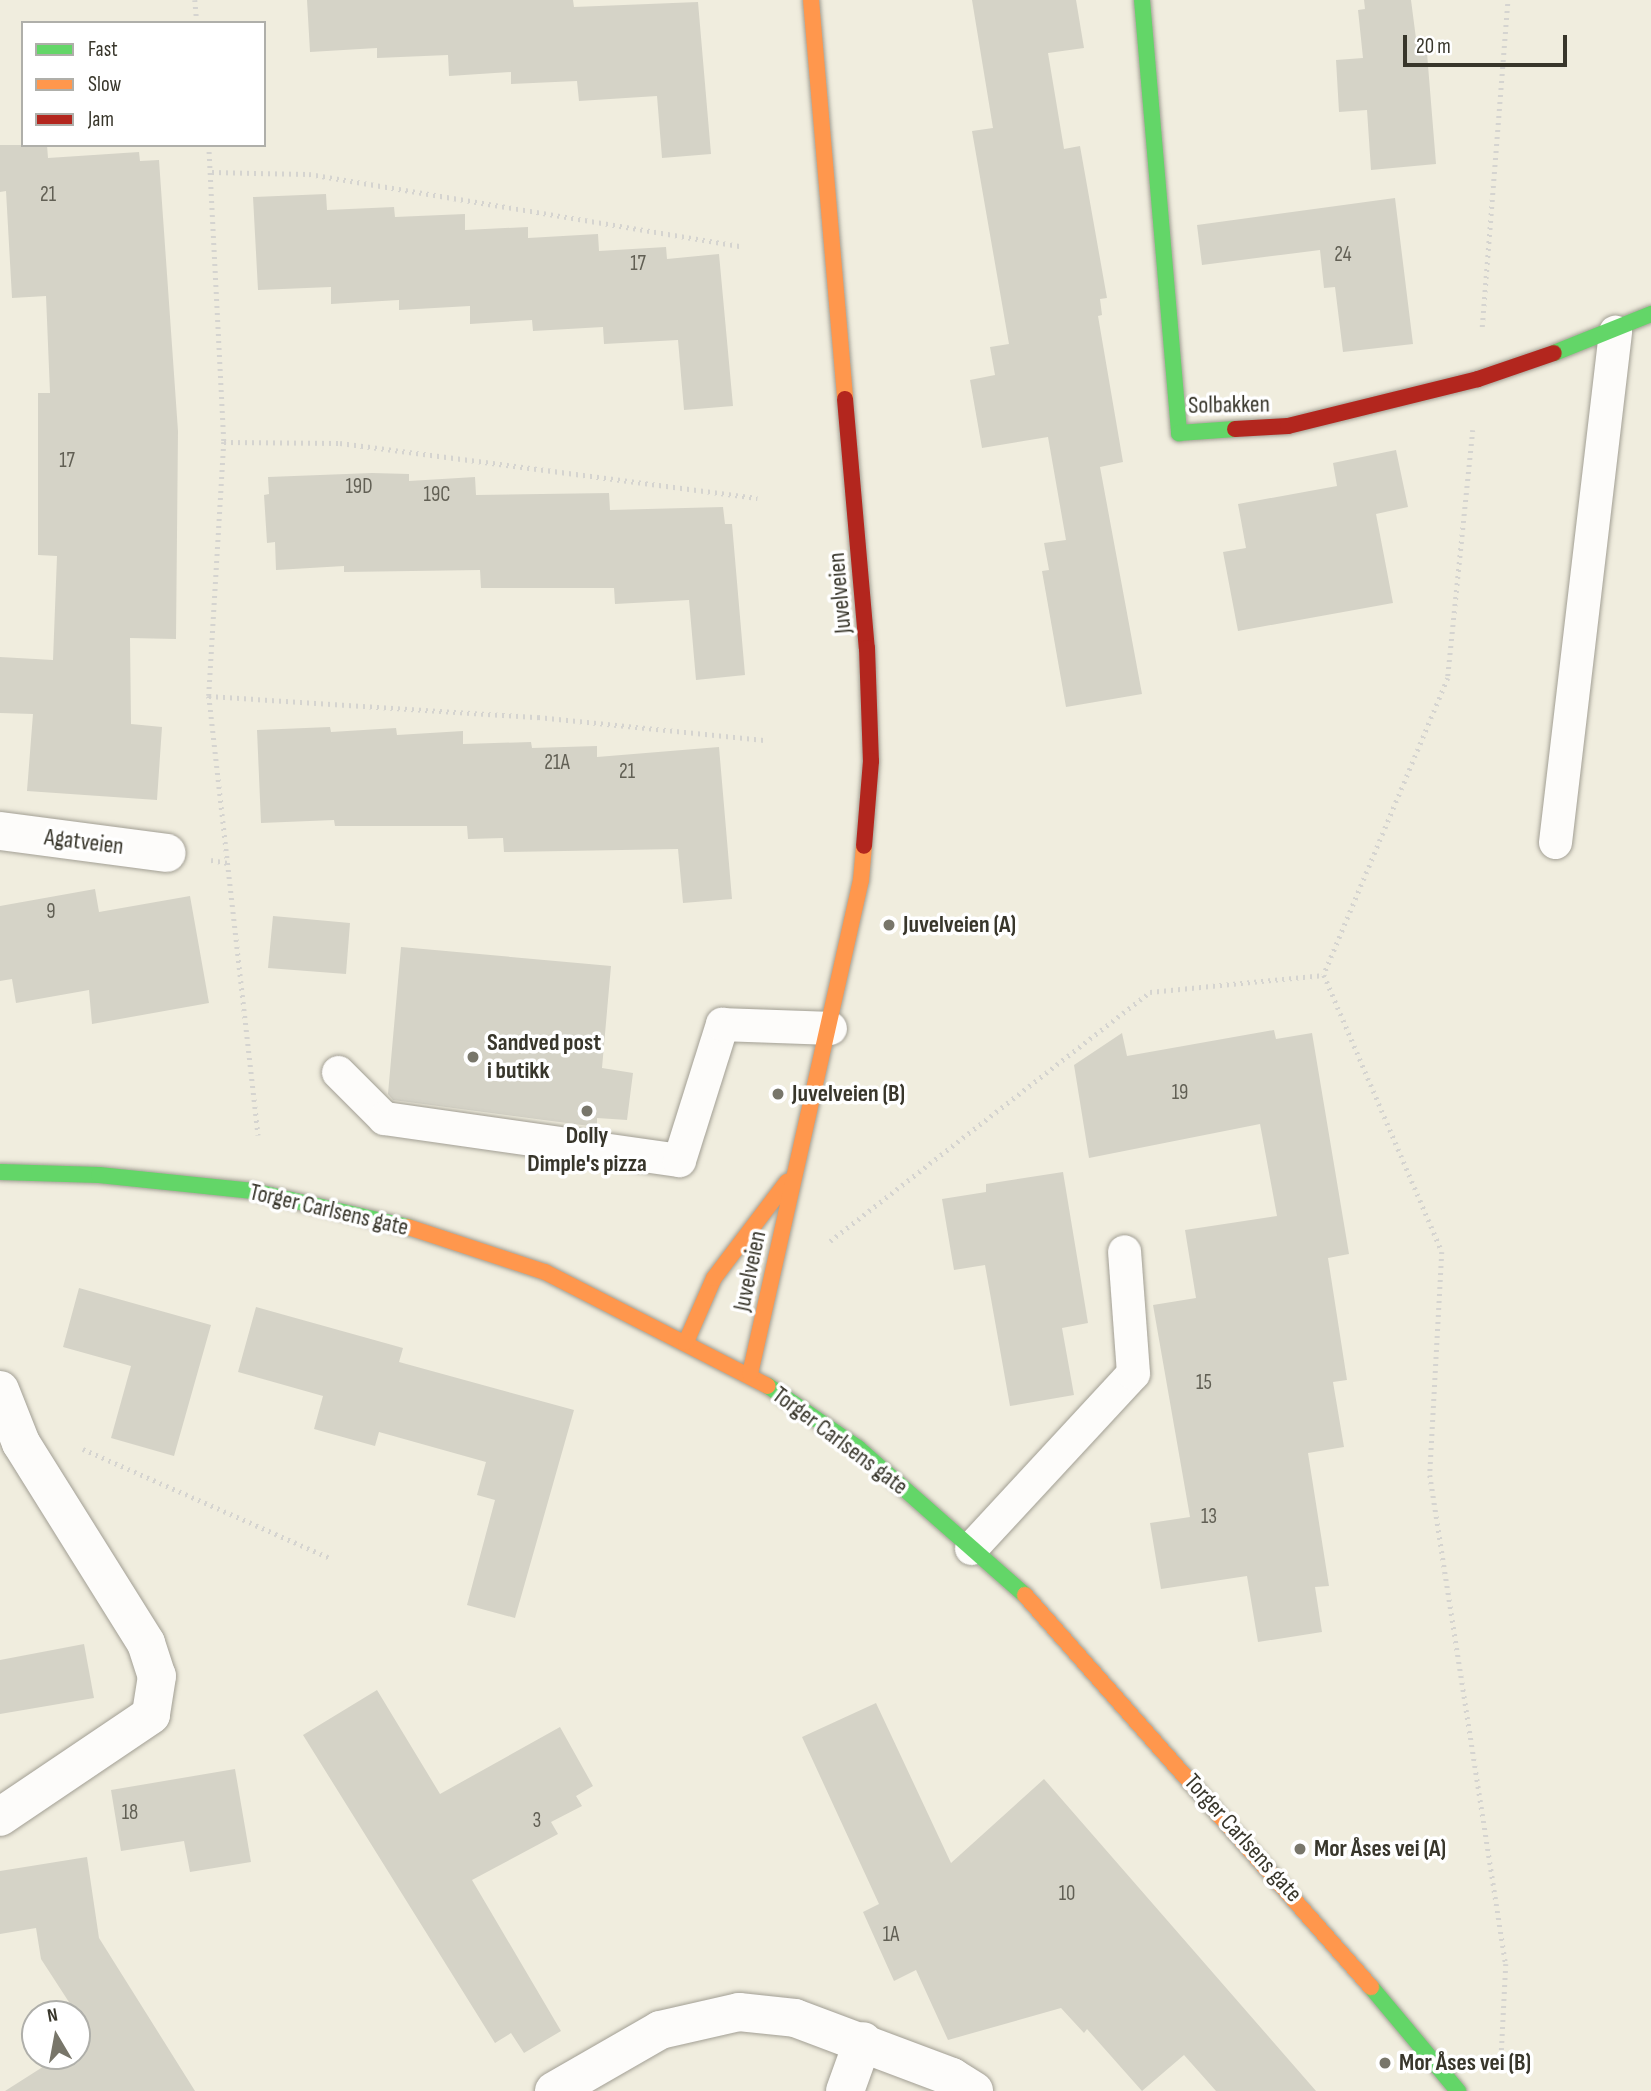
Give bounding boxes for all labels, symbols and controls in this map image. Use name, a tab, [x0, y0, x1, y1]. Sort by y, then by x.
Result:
legend	[21, 21, 266, 147]
scale bar	[1406, 21, 1570, 65]
text: 20 m	[1416, 34, 1451, 59]
text: Fast	[88, 37, 118, 62]
text: Slow	[88, 72, 121, 97]
text: Jam	[88, 107, 114, 132]
house number: 21	[40, 182, 56, 208]
house number: 24	[1334, 242, 1352, 268]
house number: 17	[630, 251, 646, 277]
street label: Solbakken	[1188, 390, 1270, 420]
house number: 17	[59, 448, 75, 474]
house number: 19D	[346, 474, 372, 500]
house number: 19C	[424, 482, 450, 508]
street label: Juvelveien	[822, 551, 858, 635]
house number: 21A	[544, 750, 570, 776]
house number: 21	[619, 759, 635, 785]
street label: Agatveien	[43, 823, 125, 861]
house number: 9	[46, 899, 56, 925]
place label: Juvelveien (A)	[903, 911, 1016, 939]
marker: Juvelveien (A)	[881, 917, 897, 933]
place label: Sandved post i butikk	[487, 1029, 601, 1085]
marker: Sandved post i butikk	[465, 1049, 481, 1065]
place label: Juvelveien (B)	[792, 1080, 905, 1108]
house number: 19	[1172, 1080, 1188, 1106]
marker: Juvelveien (B)	[770, 1086, 786, 1102]
marker: Dolly Dimple's pizza	[579, 1103, 595, 1119]
place label: Dolly Dimple's pizza	[527, 1122, 647, 1178]
street label: Torger Carlsens gate	[247, 1178, 411, 1242]
street label: Juvelveien	[727, 1228, 773, 1314]
house number: 15	[1196, 1370, 1212, 1396]
street label: Torger Carlsens gate	[767, 1381, 913, 1501]
house number: 13	[1201, 1504, 1217, 1530]
street label: Torger Carlsens gate	[1178, 1768, 1308, 1908]
house number: 18	[122, 1800, 138, 1826]
house number: 3	[533, 1808, 541, 1834]
place label: Mor Åses vei (A)	[1314, 1835, 1446, 1863]
marker: Mor Åses vei (A)	[1292, 1841, 1308, 1857]
house number: 10	[1059, 1881, 1075, 1907]
house number: 1A	[883, 1922, 899, 1948]
north arrow	[21, 2000, 91, 2070]
text: N	[46, 2004, 60, 2028]
place label: Mor Åses vei (B)	[1399, 2049, 1531, 2077]
marker: Mor Åses vei (B)	[1377, 2055, 1393, 2071]

